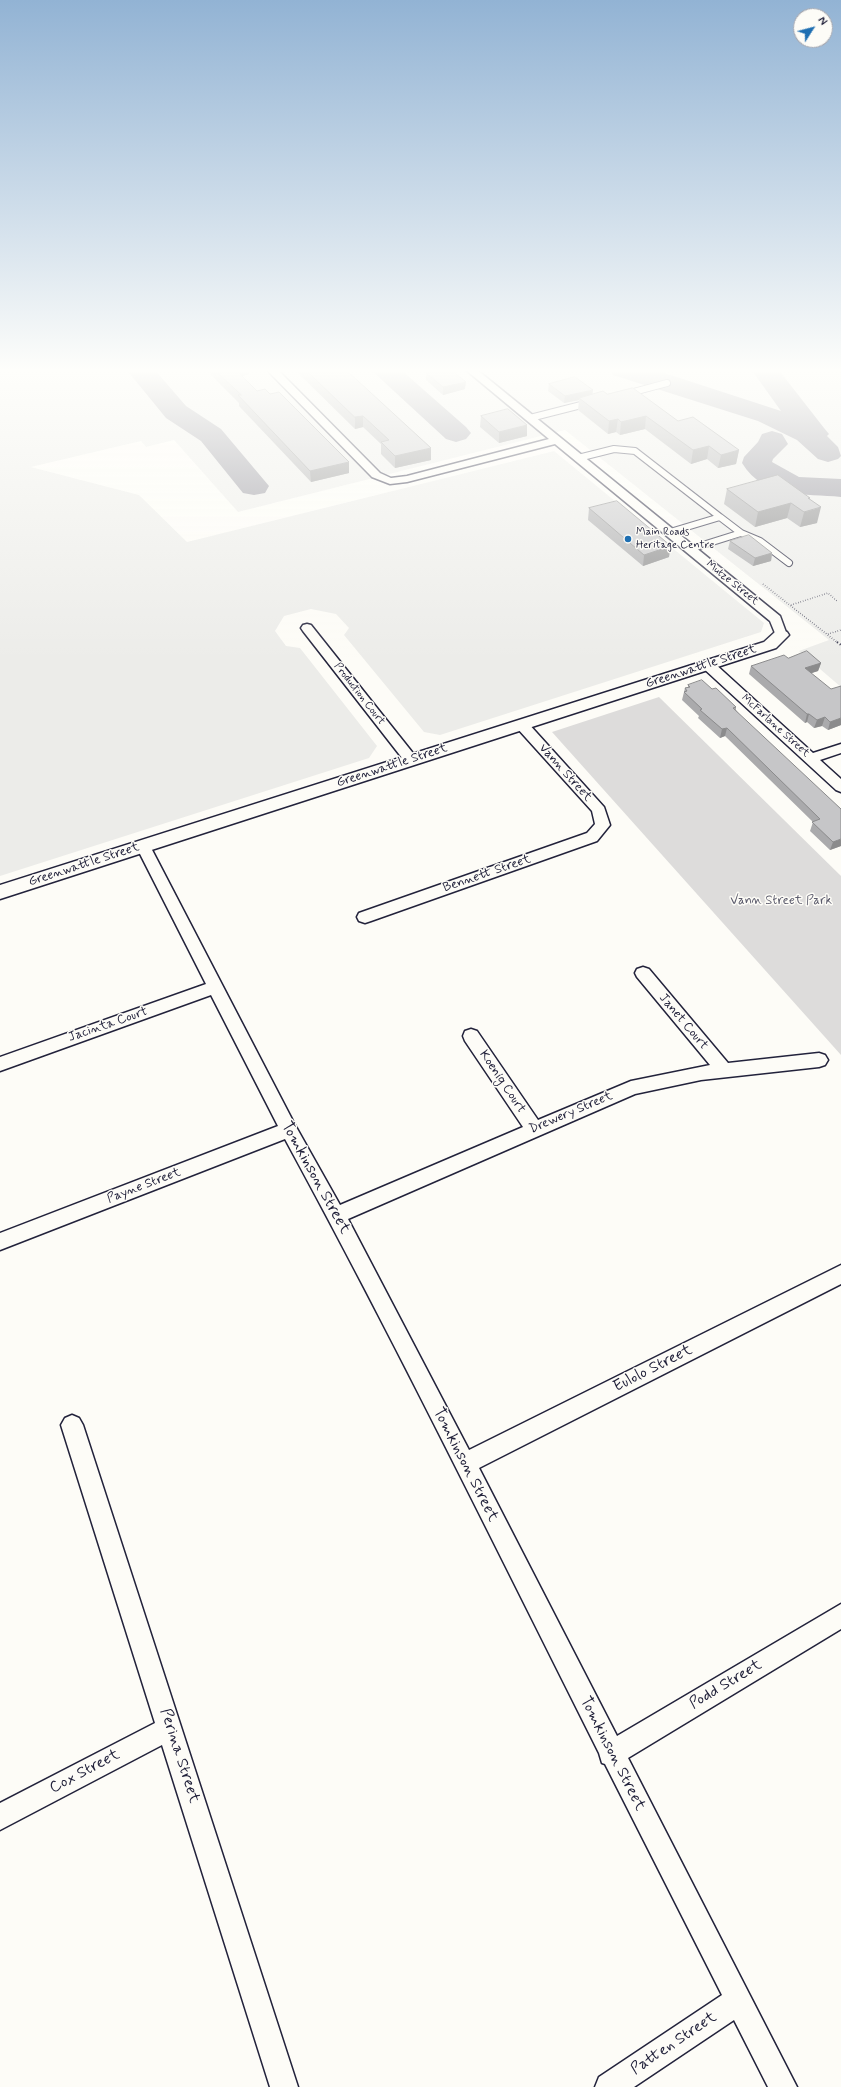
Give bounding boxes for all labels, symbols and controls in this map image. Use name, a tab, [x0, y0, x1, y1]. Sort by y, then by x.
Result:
north arrow	[793, 8, 833, 48]
text: N	[814, 14, 830, 29]
place label: Main Roads Heritage Centre	[636, 526, 714, 552]
marker: Main Roads Heritage Centre	[623, 534, 633, 544]
street label: Mutze Street	[703, 558, 761, 608]
street label: Greenwattle Street	[644, 642, 758, 692]
street label: Production Court	[331, 660, 387, 728]
street label: McFarlane Street	[738, 692, 812, 760]
street label: Greenwattle Street	[335, 741, 449, 791]
street label: Vann Street	[535, 741, 595, 805]
street label: Greenwattle Street	[27, 840, 141, 890]
street label: Bennett Street	[441, 852, 533, 896]
park label: Vann Street Park	[730, 893, 832, 909]
street label: Janet Court	[655, 991, 711, 1053]
street label: Jacinta Court	[66, 1004, 150, 1046]
street label: Koenig Court	[475, 1048, 529, 1116]
street label: Drewery Street	[527, 1088, 615, 1138]
street label: Tomkinson Street	[276, 1118, 354, 1238]
street label: Payne Street	[105, 1165, 183, 1207]
street label: Eulolo Street	[610, 1341, 696, 1397]
street label: Tomkinson Street	[428, 1405, 502, 1525]
street label: Podd Street	[686, 1656, 766, 1714]
street label: Tomkinson Street	[575, 1694, 649, 1814]
street label: Perina Street	[155, 1706, 203, 1806]
street label: Cox Street	[47, 1746, 123, 1798]
street label: Patten Street	[628, 2008, 720, 2080]

